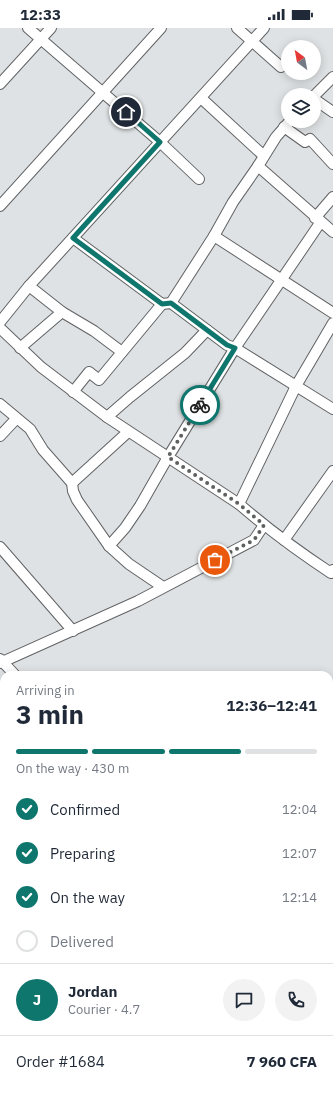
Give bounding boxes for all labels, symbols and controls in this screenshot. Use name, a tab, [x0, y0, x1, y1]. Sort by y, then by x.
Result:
text: 12:33	[20, 5, 61, 24]
north arrow	[281, 40, 321, 80]
map controls	[281, 40, 321, 128]
button: layers	[281, 88, 321, 128]
pin	[109, 95, 143, 129]
icon: home	[115, 101, 137, 123]
courier	[180, 385, 220, 425]
icon: bike	[189, 394, 211, 416]
pin	[198, 543, 232, 577]
icon: bag	[204, 549, 226, 571]
text: Arriving in	[16, 682, 75, 699]
text: 12:36–12:41	[226, 696, 317, 715]
text: 3 min	[16, 697, 84, 731]
text: On the way · 430 m	[16, 760, 129, 777]
icon: check	[16, 798, 38, 820]
text: Confirmed	[50, 800, 120, 819]
text: 12:04	[282, 801, 317, 818]
icon: check	[16, 842, 38, 864]
text: Preparing	[50, 844, 115, 863]
text: 12:07	[282, 845, 317, 862]
icon: check	[16, 886, 38, 908]
text: On the way	[50, 888, 125, 907]
text: 12:14	[282, 889, 317, 906]
text: Delivered	[50, 932, 114, 951]
button: chat	[223, 979, 265, 1021]
button: phone	[275, 979, 317, 1021]
text: Jordan	[68, 982, 117, 1001]
text: J	[33, 990, 41, 1009]
text: Courier · 4.7	[68, 1001, 140, 1018]
text: Order #1684	[16, 1052, 105, 1071]
text: 7 960 CFA	[246, 1052, 317, 1071]

